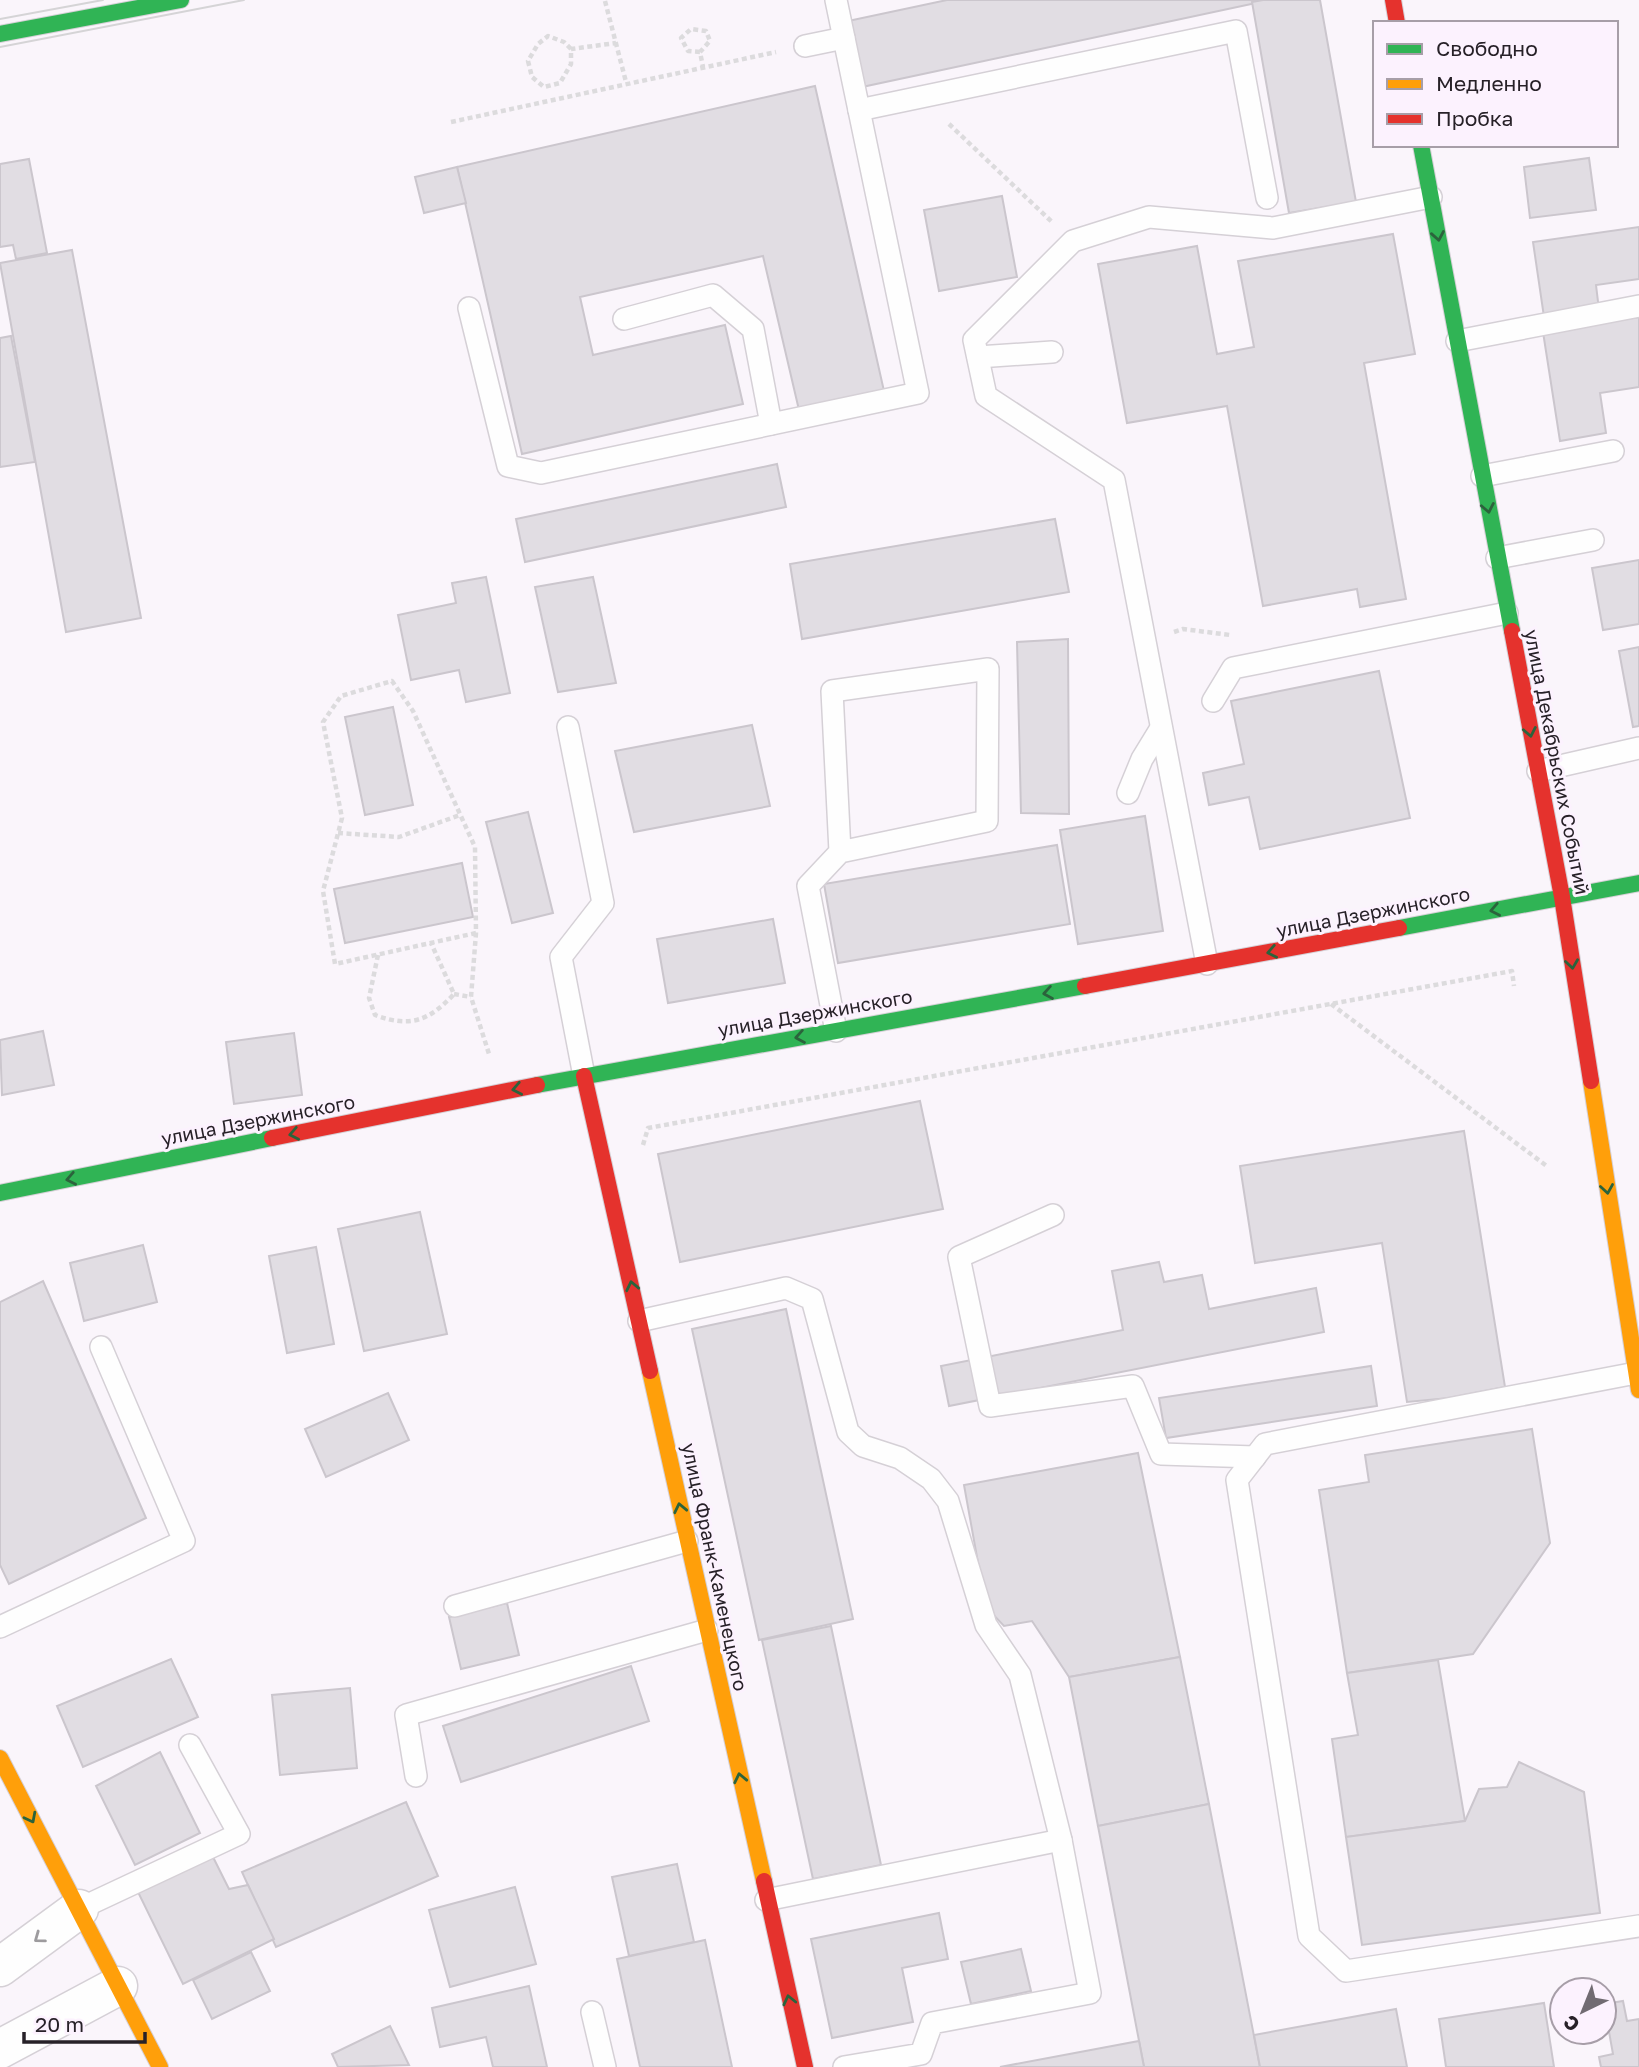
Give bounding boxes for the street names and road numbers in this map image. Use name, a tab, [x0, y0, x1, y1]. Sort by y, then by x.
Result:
street label: улица Декабрьских Событий	[1520, 627, 1595, 897]
street label: улица Дзержинского	[1274, 881, 1472, 942]
street label: улица Дзержинского	[716, 984, 914, 1041]
street label: улица Дзержинского	[159, 1089, 357, 1150]
street label: улица Франк-Каменецкого	[678, 1441, 753, 1693]

